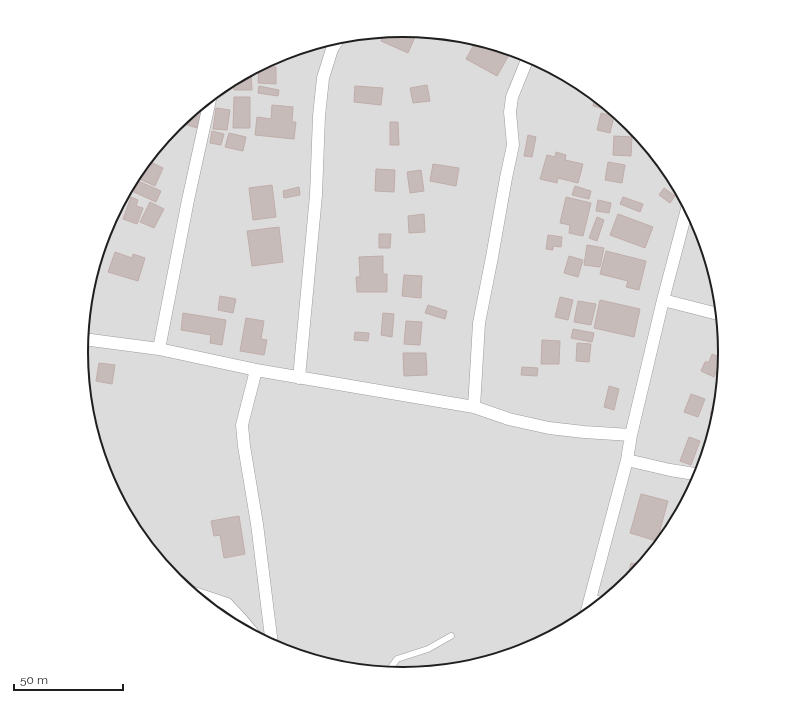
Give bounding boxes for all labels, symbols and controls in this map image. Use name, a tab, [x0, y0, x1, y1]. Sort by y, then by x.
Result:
scale bar	[14, 666, 123, 692]
text: 50 m	[20, 673, 48, 687]

